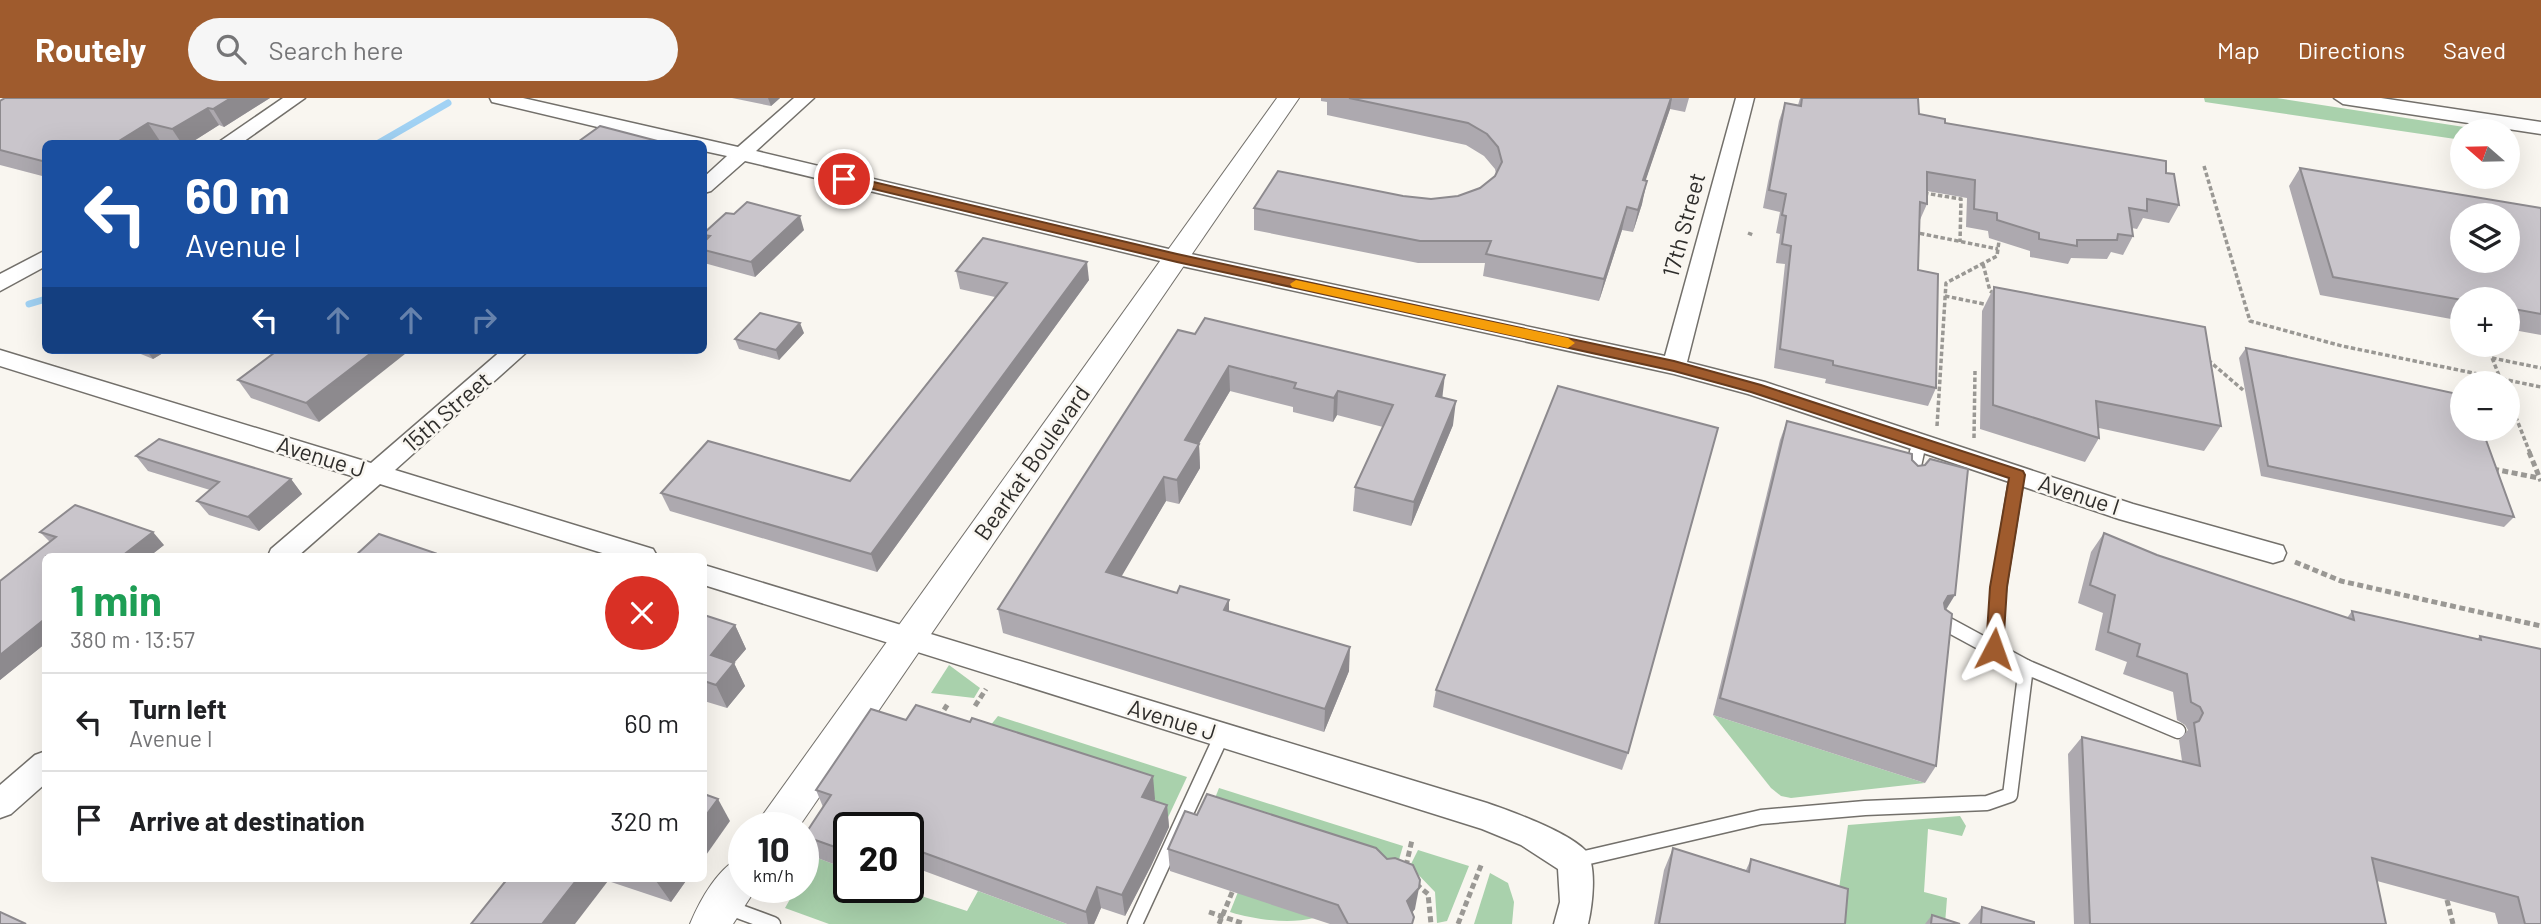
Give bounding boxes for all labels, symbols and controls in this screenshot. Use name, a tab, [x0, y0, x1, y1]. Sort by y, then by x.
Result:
search box	[188, 18, 678, 81]
text: Routely	[35, 29, 146, 69]
icon: search	[212, 30, 250, 68]
text: Search here	[268, 34, 404, 65]
text: Map	[2217, 35, 2260, 64]
text: Directions	[2298, 35, 2405, 64]
text: Saved	[2443, 35, 2506, 64]
north arrow	[2450, 119, 2520, 189]
map controls	[2450, 119, 2520, 441]
pin	[814, 149, 874, 209]
icon: arrive	[825, 160, 863, 198]
text: 60 m	[185, 165, 290, 224]
icon: left	[70, 168, 161, 259]
street label: 17th Street	[1656, 169, 1710, 280]
button: layers	[2450, 203, 2520, 273]
text: Avenue I	[185, 225, 301, 263]
button: +	[2450, 287, 2520, 357]
icon: left	[246, 301, 284, 339]
icon: ahead	[319, 301, 357, 339]
icon: ahead	[392, 301, 430, 339]
icon: right	[465, 301, 503, 339]
street label: 15th Street	[396, 365, 496, 457]
button: −	[2450, 371, 2520, 441]
street label: Bearkat Boulevard	[967, 380, 1095, 545]
street label: Avenue J	[274, 429, 369, 483]
street label: Avenue I	[2035, 468, 2123, 520]
text: 1 min	[70, 574, 162, 624]
button: close	[605, 576, 679, 650]
position arrow	[1957, 612, 2031, 686]
text: 380 m · 13:57	[70, 625, 195, 653]
street label: Avenue J	[1125, 692, 1220, 746]
text: Turn left	[129, 693, 227, 724]
icon: left	[70, 703, 108, 741]
text: 60 m	[624, 707, 679, 738]
text: Avenue I	[129, 724, 213, 752]
icon: arrive	[70, 801, 108, 839]
text: Arrive at destination	[129, 805, 365, 836]
text: 320 m	[610, 805, 679, 836]
speed limit sign: 20	[833, 812, 924, 903]
text: 10	[757, 827, 790, 869]
text: km/h	[753, 864, 794, 886]

